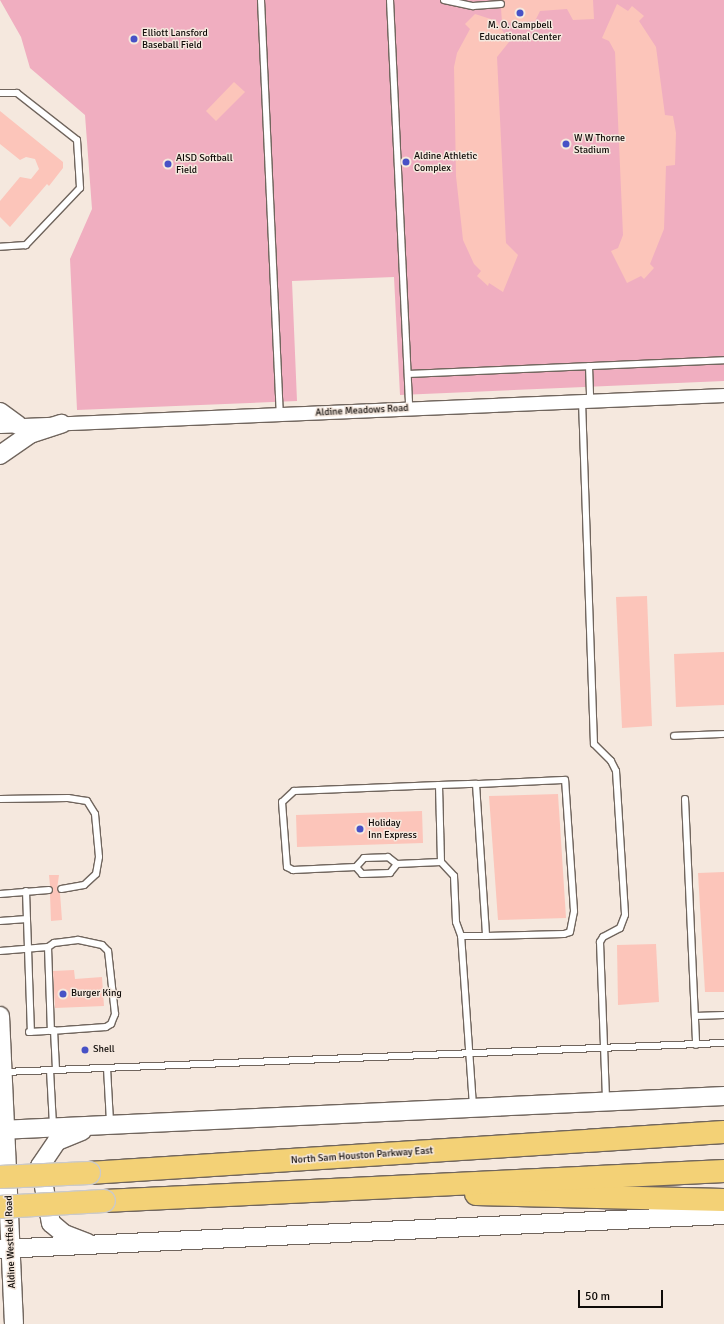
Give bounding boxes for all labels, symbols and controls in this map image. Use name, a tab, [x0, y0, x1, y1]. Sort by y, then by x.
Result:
marker: M. O. Campbell Educational Center	[515, 8, 525, 18]
place label: M. O. Campbell Educational Center	[479, 19, 561, 42]
place label: Elliott Lansford Baseball Field	[142, 27, 208, 50]
marker: Elliott Lansford Baseball Field	[129, 34, 139, 44]
place label: W W Thorne Stadium	[574, 132, 625, 156]
marker: W W Thorne Stadium	[561, 139, 571, 149]
place label: Aldine Athletic Complex	[414, 150, 477, 174]
place label: AISD Softball Field	[176, 152, 233, 176]
marker: Aldine Athletic Complex	[401, 157, 411, 167]
marker: AISD Softball Field	[163, 159, 173, 169]
street label: Aldine Meadows Road	[315, 403, 409, 419]
place label: Holiday Inn Express	[368, 817, 417, 840]
marker: Holiday Inn Express	[355, 824, 365, 834]
place label: Burger King	[71, 988, 122, 1000]
marker: Burger King	[58, 989, 68, 999]
place label: Shell	[93, 1044, 115, 1056]
marker: Shell	[80, 1045, 90, 1055]
street label: North Sam Houston Parkway East	[290, 1145, 434, 1167]
street label: Aldine Westfield Road	[3, 1195, 19, 1289]
scale bar	[580, 1282, 665, 1308]
text: 50 m	[585, 1289, 610, 1304]

